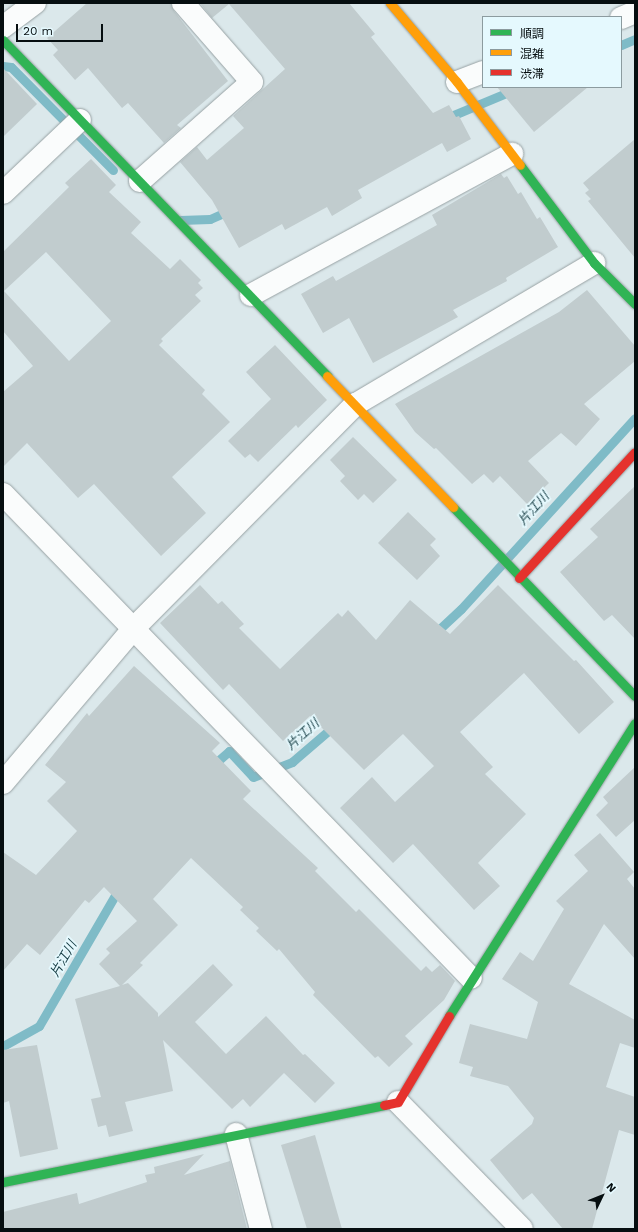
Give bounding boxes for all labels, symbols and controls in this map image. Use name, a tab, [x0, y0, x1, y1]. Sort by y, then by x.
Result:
scale bar	[18, 16, 105, 42]
legend	[482, 16, 622, 88]
text: 20 m	[23, 24, 53, 38]
text: 順調	[520, 27, 544, 41]
text: 混雑	[520, 47, 544, 61]
text: 渋滞	[520, 67, 544, 81]
water label: 片江川	[515, 489, 553, 529]
water label: 片江川	[283, 716, 323, 754]
water label: 片江川	[47, 938, 81, 980]
north arrow	[582, 1176, 622, 1216]
text: N	[604, 1180, 619, 1195]

